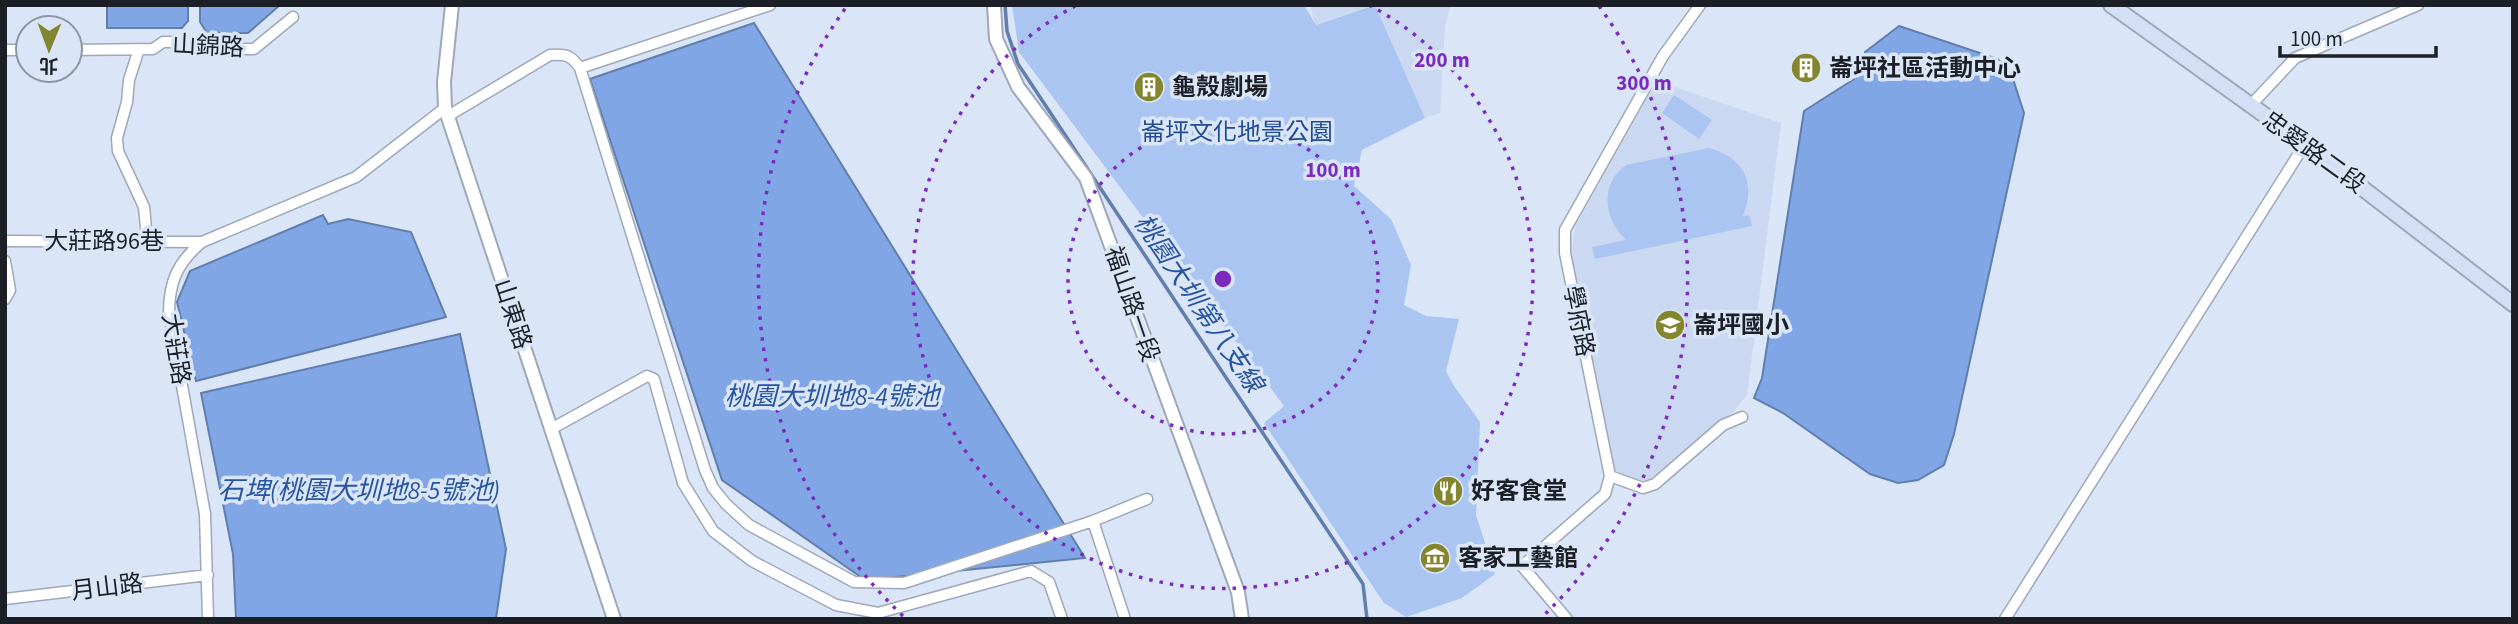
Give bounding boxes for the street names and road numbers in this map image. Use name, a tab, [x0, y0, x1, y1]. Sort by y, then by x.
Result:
street label: 山錦路	[171, 27, 245, 66]
street label: 忠愛路二段	[2255, 103, 2373, 202]
street label: 大莊路96巷	[44, 224, 164, 259]
street label: 福山路一段	[1095, 242, 1168, 367]
street label: 山東路	[485, 275, 540, 354]
street label: 學府路	[1554, 282, 1603, 360]
street label: 大莊路	[153, 311, 198, 387]
street label: 月山路	[69, 566, 145, 609]

